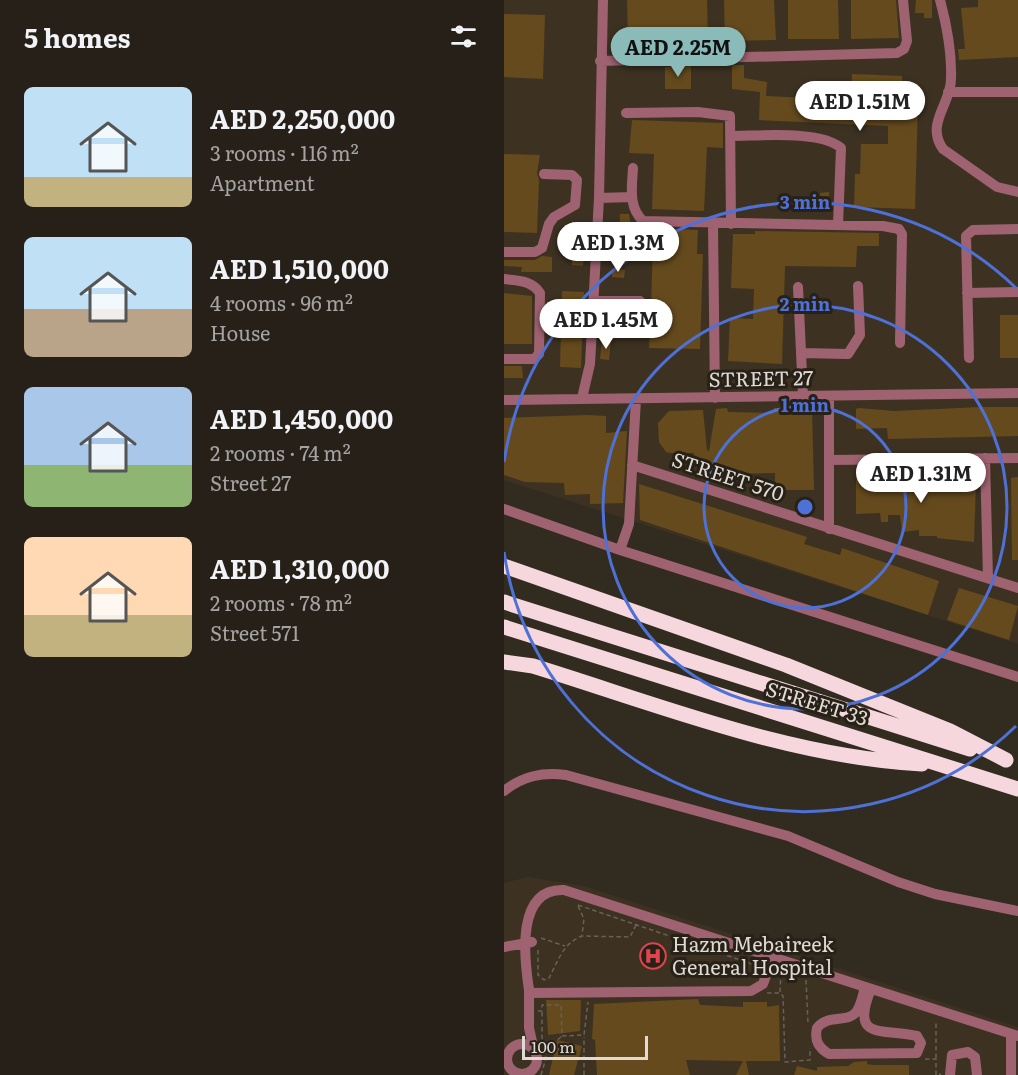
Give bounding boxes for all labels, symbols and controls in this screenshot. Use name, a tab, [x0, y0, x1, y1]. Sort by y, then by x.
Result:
text: 5 homes	[24, 17, 130, 56]
icon: filters	[447, 20, 480, 53]
pin: AED 2.25M	[609, 27, 747, 78]
text: AED 2.25M	[625, 31, 731, 61]
pin: AED 1.51M	[791, 81, 929, 132]
text: AED 1.51M	[809, 85, 911, 115]
text: AED 2,250,000	[210, 98, 395, 137]
icon: home	[72, 111, 144, 183]
text: 3 rooms · 116 m²	[210, 137, 359, 167]
text: Apartment	[210, 167, 315, 197]
text: 3 min	[780, 188, 831, 215]
pin: AED 1.3M	[556, 222, 680, 273]
text: AED 1.3M	[571, 226, 665, 256]
text: AED 1,510,000	[210, 248, 389, 287]
icon: home	[72, 261, 144, 333]
text: 4 rooms · 96 m²	[210, 287, 353, 317]
text: 2 min	[780, 290, 831, 317]
pin: AED 1.45M	[537, 299, 675, 350]
text: AED 1.45M	[554, 303, 658, 333]
text: House	[210, 317, 270, 347]
street label: STREET 27	[708, 361, 813, 393]
text: 1 min	[781, 391, 830, 418]
text: AED 1,450,000	[210, 398, 393, 437]
icon: home	[72, 411, 144, 483]
text: 2 rooms · 74 m²	[210, 437, 351, 467]
street label: STREET 570	[669, 443, 789, 507]
pin: AED 1.31M	[852, 453, 990, 504]
text: AED 1.31M	[870, 457, 972, 487]
text: Street 27	[210, 467, 291, 497]
centre of rings	[795, 497, 815, 517]
text: AED 1,310,000	[210, 548, 389, 587]
icon: home	[72, 561, 144, 633]
text: 2 rooms · 78 m²	[210, 587, 352, 617]
text: Street 571	[210, 617, 300, 647]
street label: STREET 33	[763, 672, 872, 732]
place label: Hazm Mebaireek General Hospital	[672, 928, 834, 981]
hospital icon: Hazm Mebaireek General Hospital	[638, 941, 668, 971]
scale bar	[522, 1033, 648, 1060]
text: 100 m	[531, 1034, 575, 1058]

